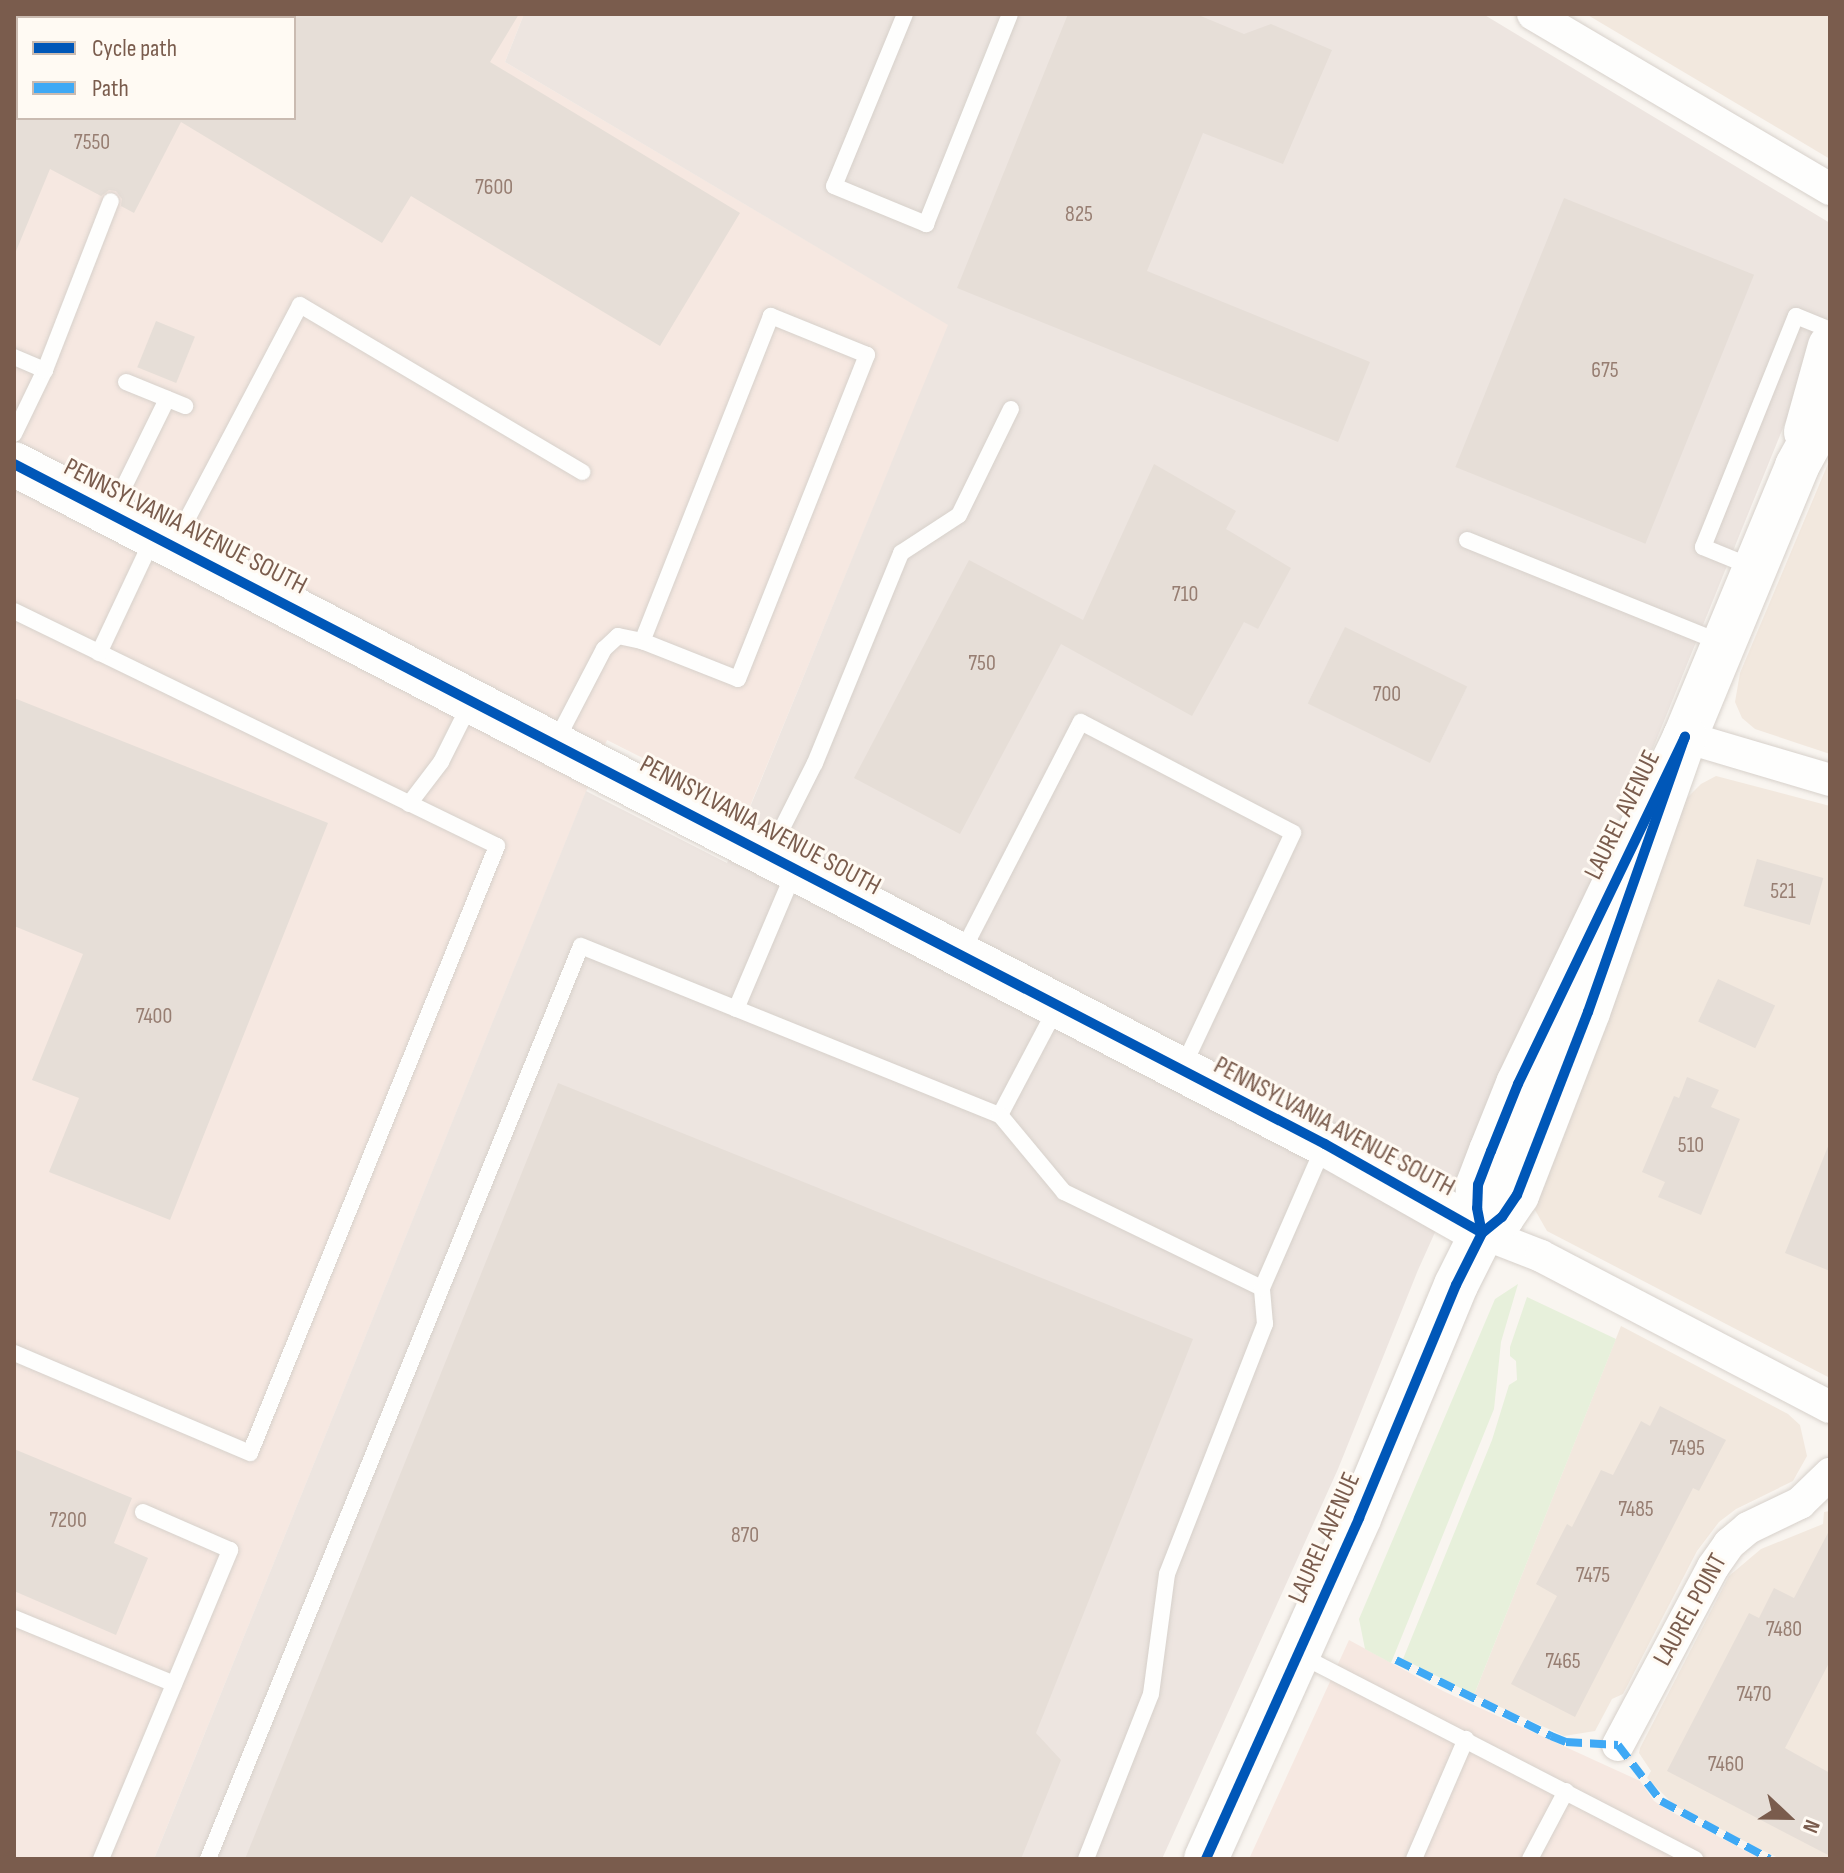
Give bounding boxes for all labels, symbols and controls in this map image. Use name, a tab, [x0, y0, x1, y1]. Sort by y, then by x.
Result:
legend	[16, 16, 296, 120]
text: Cycle path	[92, 34, 177, 63]
text: Path	[92, 74, 129, 103]
house number: 7550	[74, 130, 110, 156]
house number: 7600	[475, 175, 513, 201]
house number: 825	[1065, 202, 1093, 228]
house number: 675	[1591, 358, 1619, 384]
street label: PENNSYLVANIA AVENUE SOUTH	[58, 452, 312, 602]
house number: 710	[1172, 582, 1198, 608]
house number: 750	[968, 651, 996, 677]
house number: 700	[1373, 682, 1401, 708]
street label: LAUREL AVENUE	[1578, 745, 1668, 885]
street label: PENNSYLVANIA AVENUE SOUTH	[634, 749, 886, 903]
house number: 521	[1770, 879, 1796, 905]
house number: 7400	[136, 1004, 172, 1030]
street label: PENNSYLVANIA AVENUE SOUTH	[1208, 1050, 1460, 1204]
house number: 510	[1678, 1133, 1704, 1159]
house number: 7495	[1669, 1436, 1705, 1462]
street label: LAUREL AVENUE	[1282, 1468, 1368, 1608]
house number: 7485	[1618, 1497, 1654, 1523]
house number: 7200	[49, 1508, 87, 1534]
house number: 870	[731, 1523, 759, 1549]
street label: LAUREL POINT	[1648, 1549, 1734, 1671]
house number: 7475	[1576, 1563, 1610, 1589]
house number: 7480	[1766, 1617, 1802, 1643]
house number: 7465	[1545, 1649, 1581, 1675]
house number: 7470	[1736, 1682, 1772, 1708]
house number: 7460	[1708, 1752, 1744, 1778]
north arrow	[1748, 1777, 1828, 1857]
text: N	[1796, 1816, 1825, 1837]

